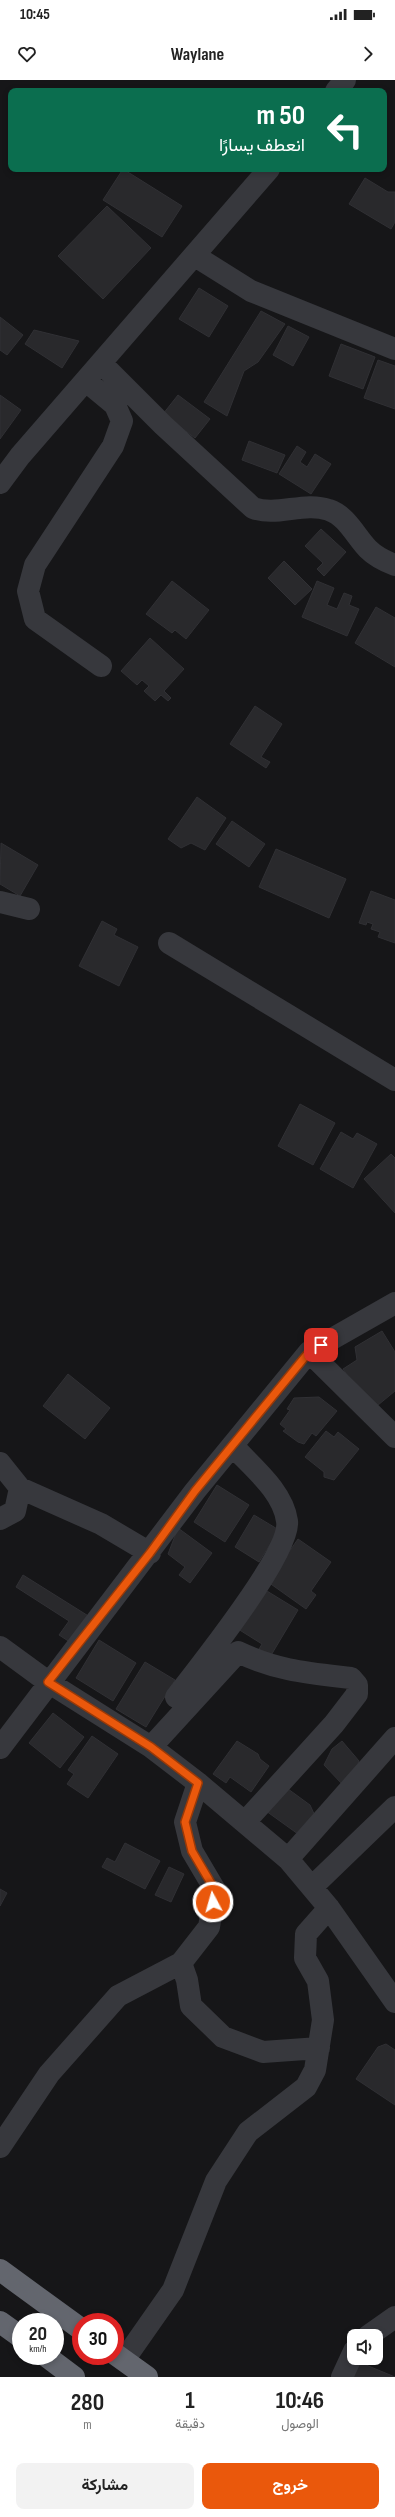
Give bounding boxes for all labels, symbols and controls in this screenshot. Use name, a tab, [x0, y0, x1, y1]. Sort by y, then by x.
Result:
text: 10:45	[20, 5, 50, 24]
icon: heart	[16, 43, 38, 65]
icon: forward	[357, 43, 379, 65]
text: Waylane	[171, 44, 224, 65]
text: 50 m	[256, 99, 305, 132]
icon: left	[319, 104, 371, 156]
text: انعطف يسارًا	[219, 135, 305, 156]
pin	[304, 1328, 338, 1362]
icon: arrive	[310, 1334, 332, 1356]
position arrow	[192, 1881, 234, 1923]
speed limit sign: 30	[72, 2313, 124, 2365]
text: 20	[29, 2322, 47, 2346]
map controls	[347, 2329, 383, 2365]
button: sound	[347, 2329, 383, 2365]
text: km/h	[29, 2343, 47, 2355]
text: 1	[185, 2386, 195, 2415]
text: 10:46	[276, 2386, 324, 2415]
text: 280	[71, 2388, 104, 2417]
text: دقيقة	[175, 2416, 205, 2432]
text: الوصول	[281, 2416, 319, 2432]
text: m	[83, 2417, 92, 2433]
button: مشاركة	[16, 2463, 194, 2509]
button: خروج	[202, 2463, 379, 2509]

